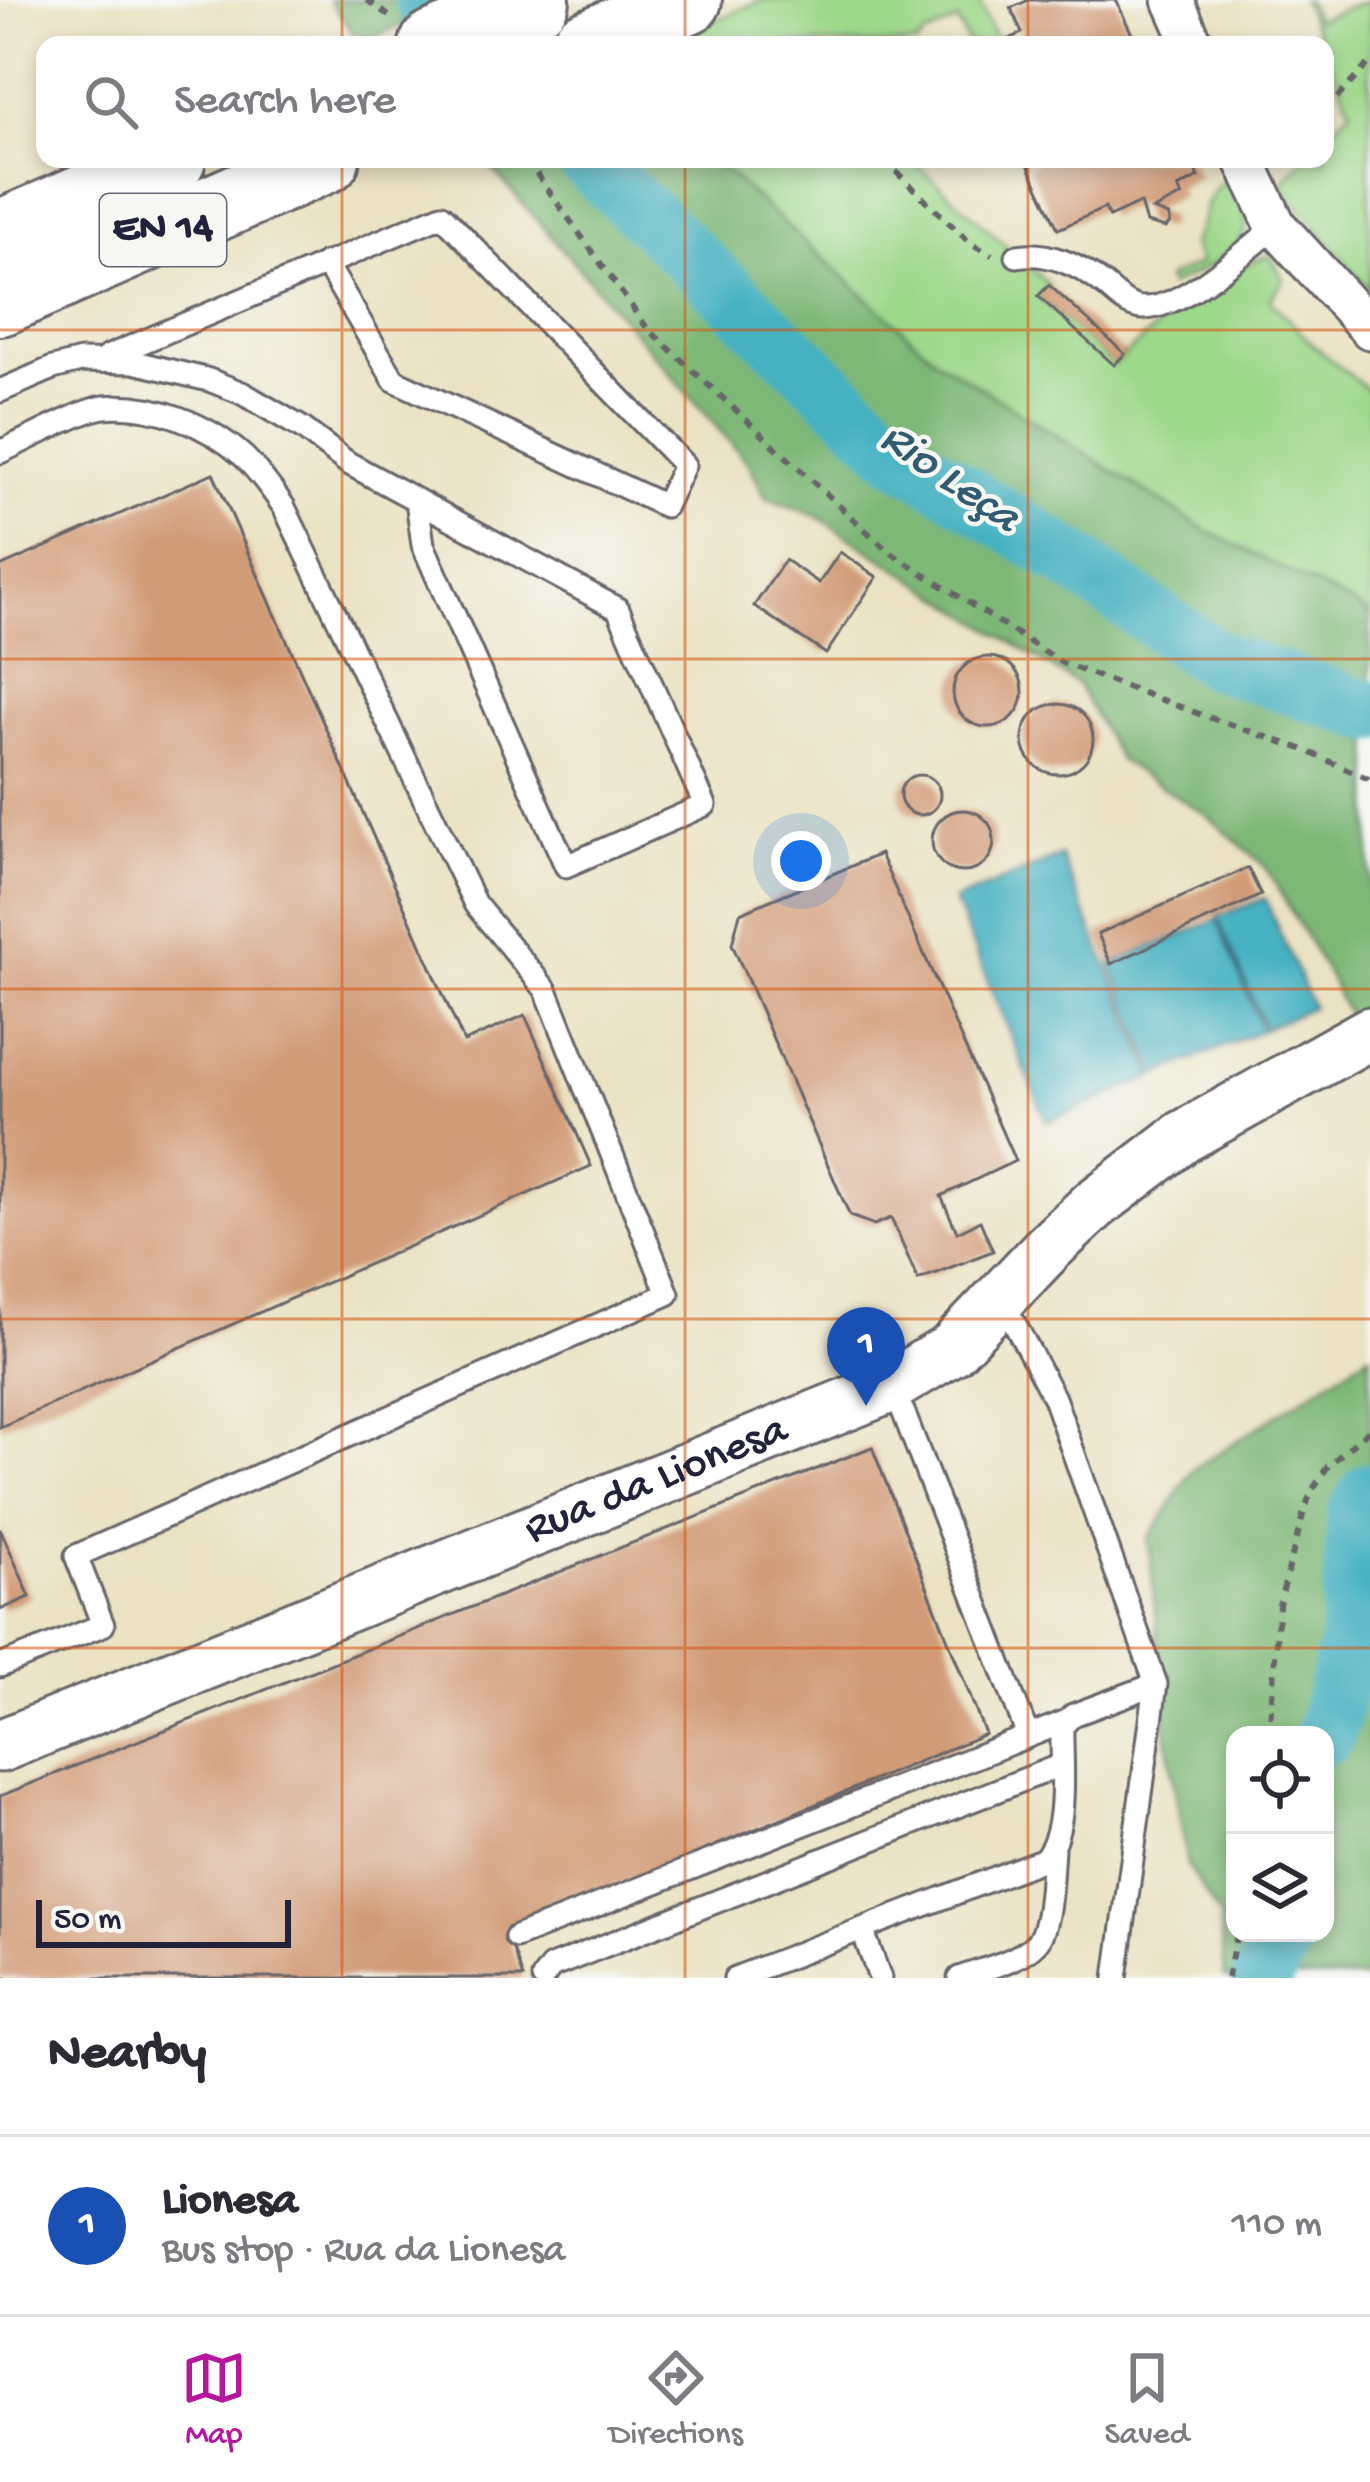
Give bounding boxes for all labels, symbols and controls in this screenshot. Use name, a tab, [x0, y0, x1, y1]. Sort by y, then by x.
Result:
search box	[36, 36, 1334, 168]
icon: search	[78, 69, 144, 135]
text: Search here	[174, 76, 396, 129]
road number: EN 14	[100, 194, 226, 266]
water label: Rio Leça	[867, 412, 1031, 550]
your location	[771, 831, 831, 891]
pin: 1	[827, 1307, 905, 1406]
street label: Rua da Lionesa	[518, 1404, 797, 1558]
map controls	[1226, 1726, 1334, 1942]
button: locate	[1226, 1726, 1334, 1834]
button: layers	[1226, 1834, 1334, 1942]
scale bar	[36, 1894, 291, 1947]
text: 50 m	[54, 1902, 121, 1940]
text: Nearby	[48, 2026, 206, 2086]
text: Lionesa	[162, 2176, 298, 2229]
text: 1	[79, 2203, 95, 2249]
text: 110 m	[1231, 2203, 1322, 2249]
text: Bus stop · Rua da Lionesa	[162, 2229, 565, 2275]
tab: Map	[181, 2345, 247, 2455]
tab: Directions	[609, 2345, 743, 2455]
tab: Saved	[1105, 2345, 1189, 2455]

